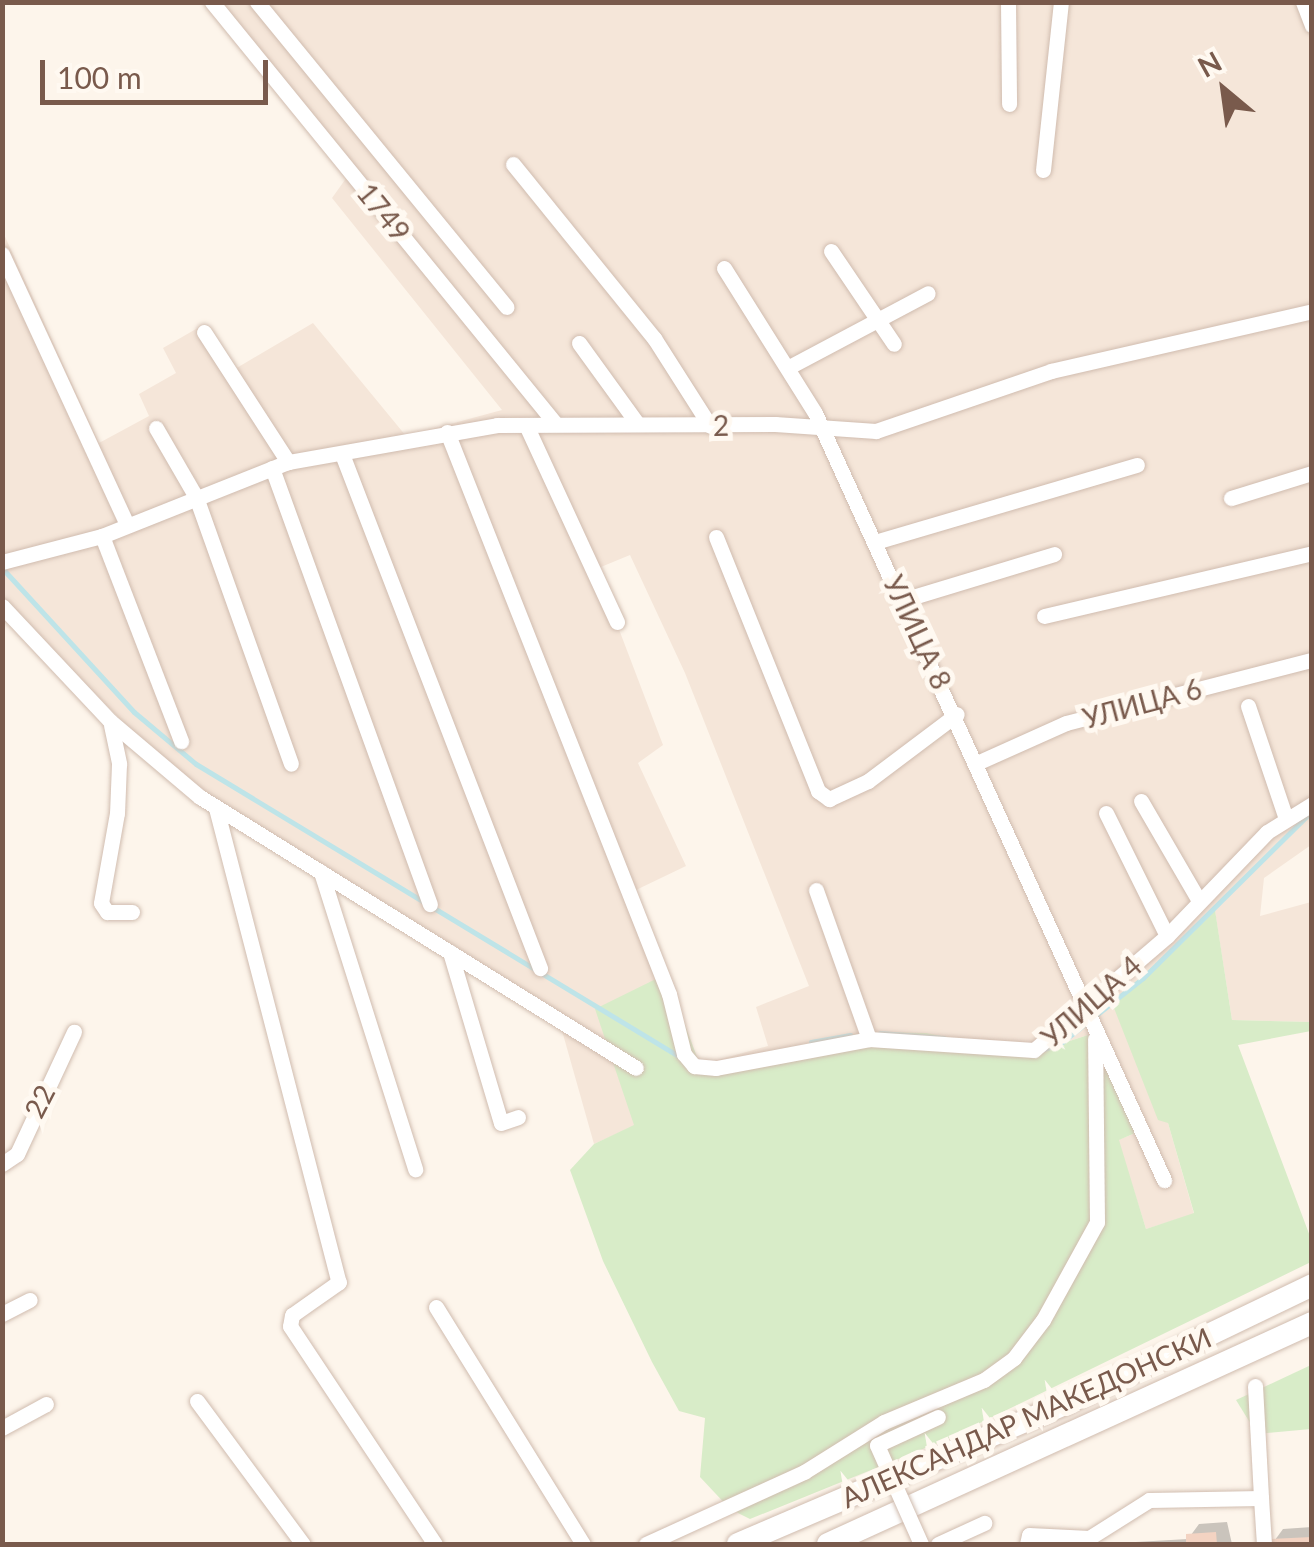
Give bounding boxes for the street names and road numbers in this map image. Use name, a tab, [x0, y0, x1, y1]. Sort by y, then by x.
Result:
street label: 1749	[351, 176, 417, 248]
street label: 2	[713, 408, 729, 442]
street label: УЛИЦА 8	[877, 570, 959, 694]
street label: УЛИЦА 6	[1079, 671, 1205, 735]
street label: УЛИЦА 4	[1034, 948, 1148, 1054]
street label: 22	[17, 1079, 61, 1123]
street label: АЛЕКСАНДАР МАКЕДОНСКИ	[836, 1320, 1216, 1514]

